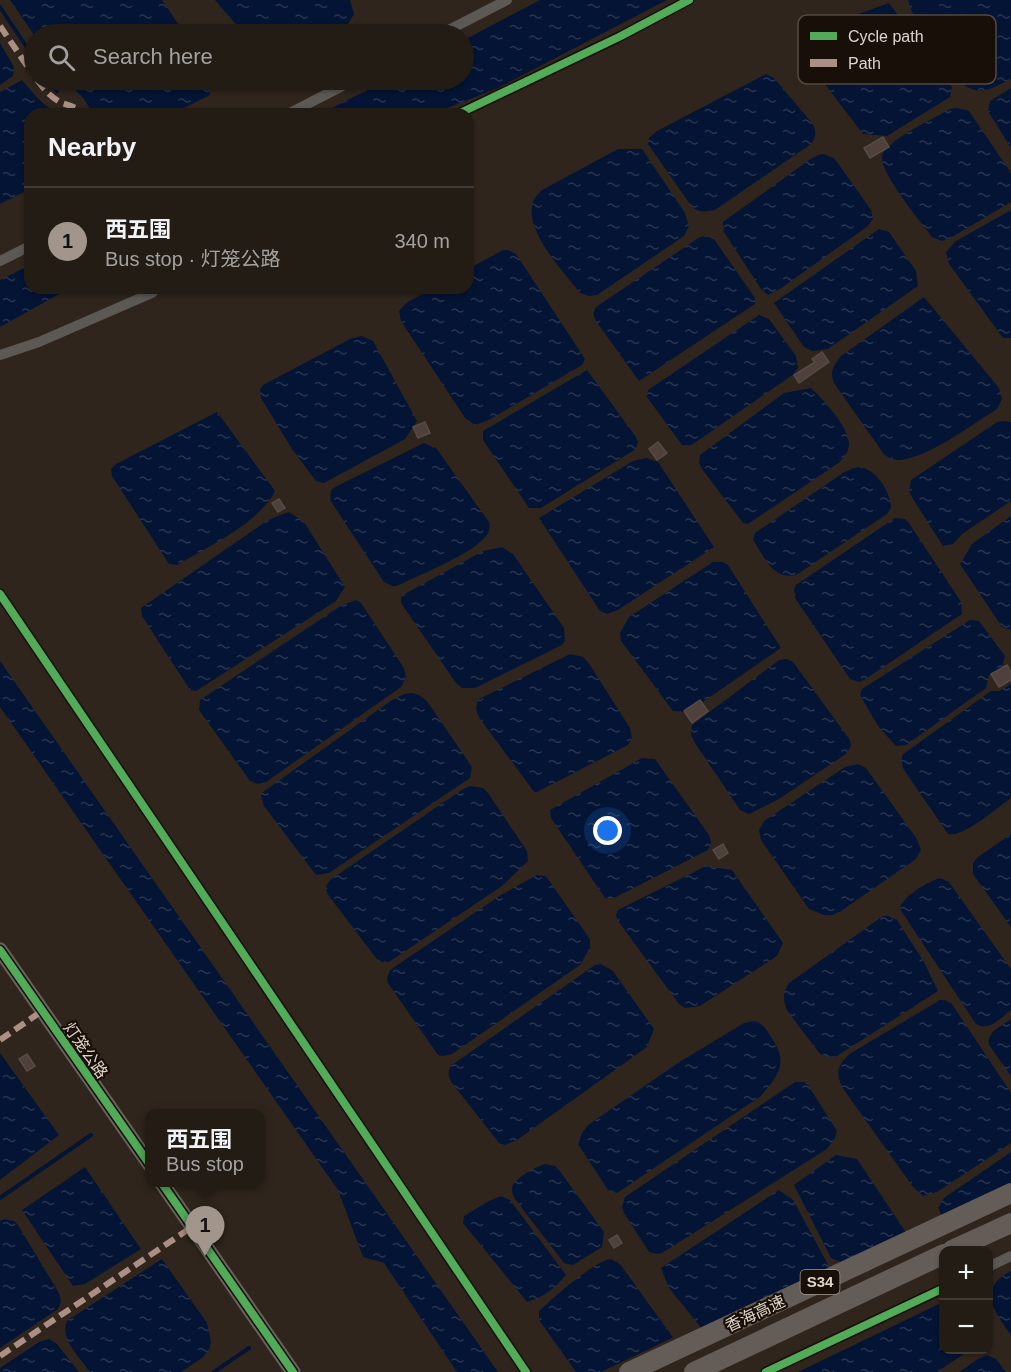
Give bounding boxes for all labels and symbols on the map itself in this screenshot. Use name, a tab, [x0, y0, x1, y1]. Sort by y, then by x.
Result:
legend	[798, 15, 996, 84]
text: Cycle path	[848, 28, 924, 45]
text: Path	[848, 55, 881, 72]
your location	[593, 816, 622, 845]
street label: 灯笼公路	[60, 1019, 111, 1081]
pin: 1	[186, 1206, 224, 1256]
road number: S34	[800, 1270, 840, 1294]
street label: 香海高速	[723, 1292, 788, 1335]

